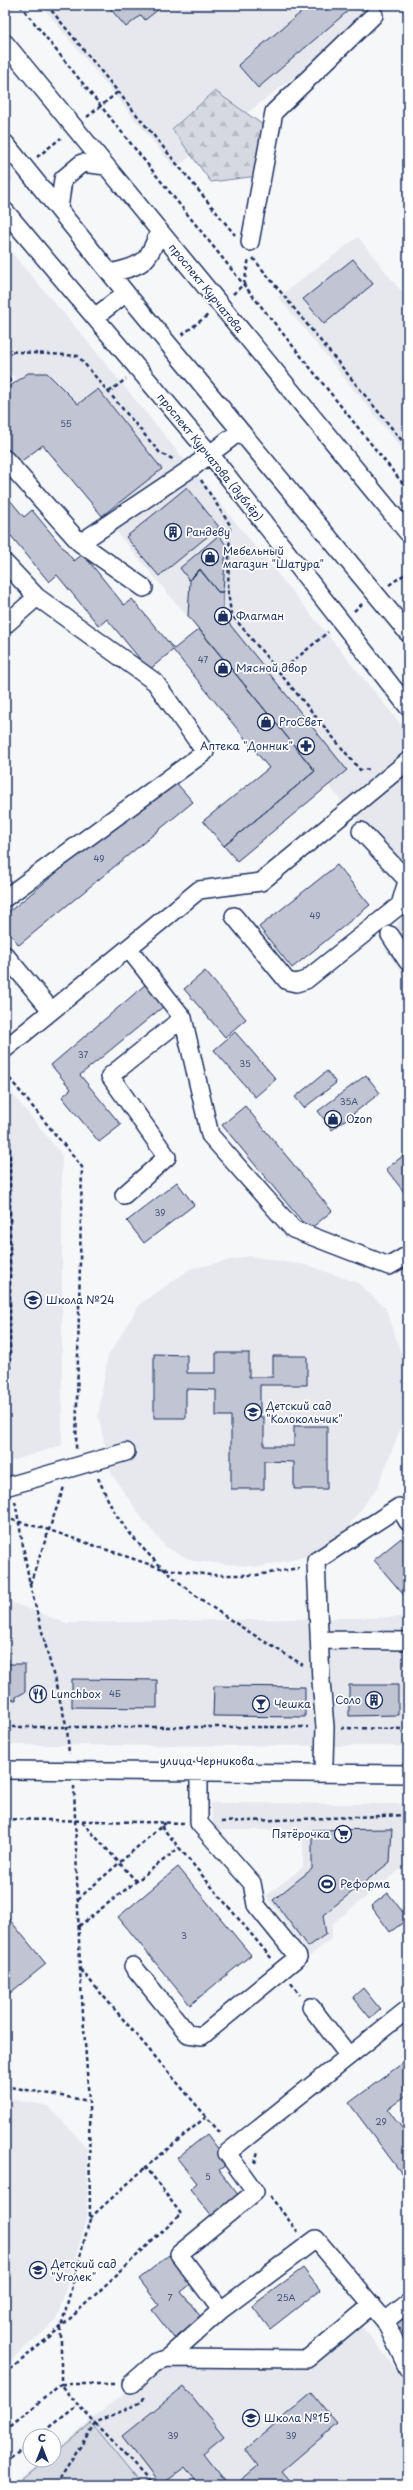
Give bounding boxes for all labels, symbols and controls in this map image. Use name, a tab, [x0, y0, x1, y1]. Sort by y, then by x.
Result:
street label: проспект Курчатова	[165, 239, 248, 336]
street label: проспект Курчатова (дублёр)	[153, 389, 267, 524]
house number: 55	[60, 416, 72, 430]
building icon: Рандеву	[163, 522, 183, 542]
place label: Рандеву	[186, 523, 230, 540]
place label: Мебельный магазин "Шатура"	[223, 542, 324, 572]
shop icon: Мебельный магазин "Шатура"	[200, 547, 220, 567]
shop icon: Флагман	[213, 606, 233, 626]
place label: Флагман	[236, 607, 284, 624]
house number: 47	[198, 652, 208, 666]
shop icon: Мясной двор	[213, 658, 233, 678]
place label: Мясной двор	[236, 659, 307, 676]
shop icon: ProСвет	[256, 712, 276, 732]
place label: ProСвет	[279, 713, 323, 730]
pharmacy icon: Аптека "Донник"	[296, 736, 316, 756]
place label: Аптека "Донник"	[200, 737, 293, 754]
house number: 49	[93, 851, 105, 865]
house number: 49	[309, 908, 321, 922]
house number: 37	[78, 1047, 88, 1061]
house number: 35	[239, 1056, 251, 1070]
house number: 35А	[340, 1094, 358, 1108]
shop icon: Ozon	[323, 1109, 343, 1129]
place label: Ozon	[346, 1110, 372, 1127]
house number: 39	[154, 1205, 166, 1219]
school or university icon: Школа №24	[23, 1290, 43, 1310]
place label: Школа №24	[46, 1291, 114, 1308]
place label: Детский сад "Колокольчик"	[265, 1397, 343, 1427]
school or university icon: Детский сад "Колокольчик"	[243, 1402, 263, 1422]
restaurant icon: Lunchbox	[28, 1684, 48, 1704]
place label: Lunchbox	[51, 1685, 101, 1702]
house number: 4Б	[109, 1686, 121, 1700]
building icon: Соло	[364, 1690, 384, 1710]
place label: Соло	[335, 1691, 361, 1708]
bar icon: Чешка	[251, 1694, 271, 1714]
place label: Чешка	[274, 1695, 311, 1712]
street label: улица Черникова	[160, 1752, 254, 1769]
supermarket icon: Пятёрочка	[333, 1824, 353, 1844]
place label: Пятёрочка	[272, 1825, 330, 1842]
sports icon: Реформа	[317, 1874, 337, 1894]
place label: Реформа	[340, 1875, 390, 1892]
house number: 3	[181, 1928, 187, 1942]
house number: 29	[375, 2114, 387, 2128]
house number: 5	[205, 2169, 211, 2183]
place label: Детский сад "Уголек"	[50, 2255, 116, 2285]
school or university icon: Детский сад "Уголек"	[28, 2260, 48, 2280]
house number: 7	[167, 2290, 173, 2304]
house number: 25А	[277, 2290, 296, 2304]
school or university icon: Школа №15	[241, 2408, 261, 2428]
place label: Школа №15	[264, 2409, 330, 2426]
north arrow	[22, 2428, 62, 2468]
house number: 39	[167, 2428, 179, 2442]
house number: 39	[285, 2428, 297, 2442]
text: С	[38, 2429, 46, 2446]

